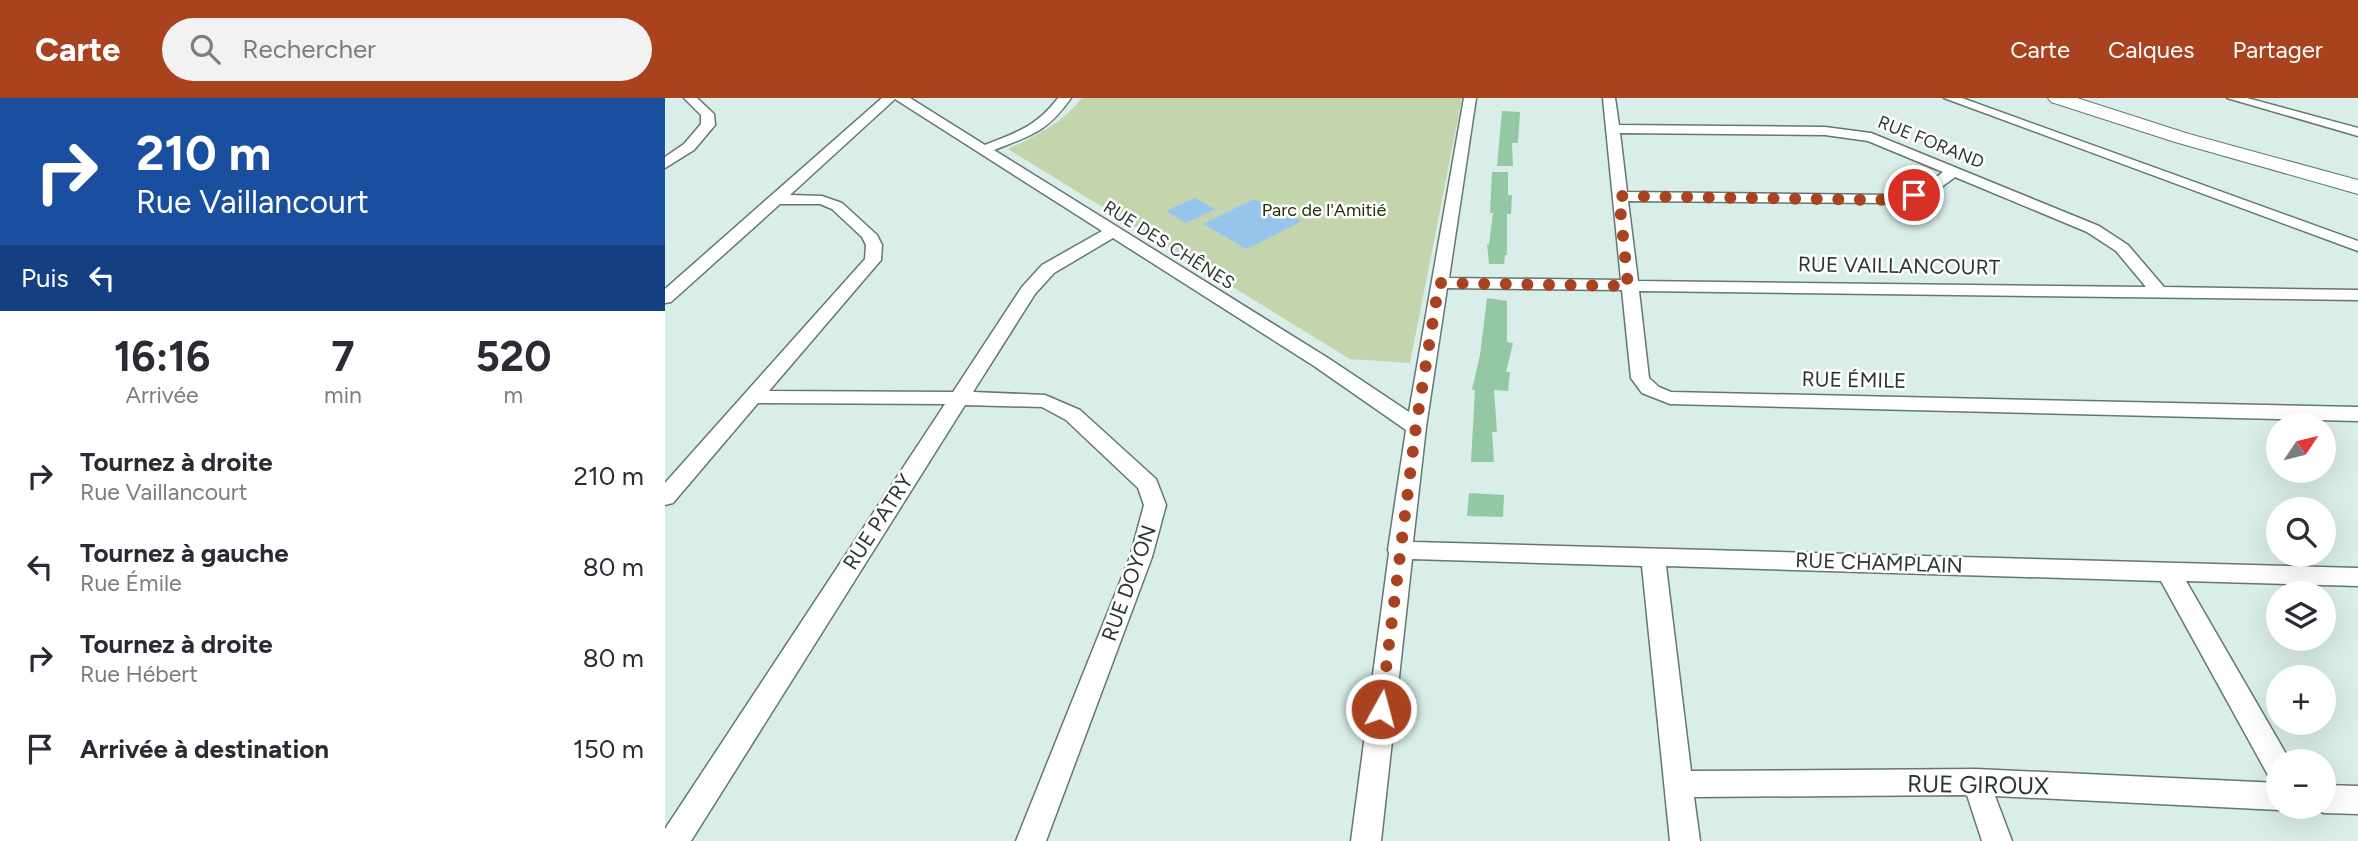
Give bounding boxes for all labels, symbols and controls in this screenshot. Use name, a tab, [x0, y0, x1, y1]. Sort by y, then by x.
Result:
search box	[162, 18, 652, 81]
text: Carte	[35, 30, 120, 69]
icon: search	[186, 30, 224, 68]
text: Rechercher	[242, 33, 376, 65]
text: Carte	[2010, 35, 2070, 64]
text: Calques	[2108, 35, 2194, 64]
text: Partager	[2232, 35, 2323, 64]
street label: RUE FORAND	[1875, 111, 1987, 173]
text: 210 m	[136, 123, 271, 182]
icon: right	[21, 126, 112, 217]
pin	[1884, 165, 1944, 225]
icon: arrive	[1895, 176, 1933, 214]
text: Rue Vaillancourt	[136, 183, 369, 221]
street label: RUE DES CHÊNES	[1099, 196, 1239, 294]
park label: Parc de l'Amitié	[1262, 199, 1386, 221]
street label: RUE VAILLANCOURT	[1798, 251, 2001, 280]
icon: left	[83, 259, 121, 297]
text: Puis	[21, 262, 69, 294]
text: 16:16	[114, 331, 210, 382]
text: 7	[331, 331, 355, 382]
text: 520	[475, 331, 551, 382]
street label: RUE ÉMILE	[1801, 366, 1907, 393]
text: Arrivée	[125, 381, 199, 409]
text: min	[324, 381, 362, 409]
text: m	[504, 381, 523, 409]
north arrow	[2266, 413, 2336, 483]
map controls	[2266, 413, 2336, 819]
text: Tournez à droite	[80, 446, 273, 478]
icon: right	[21, 457, 59, 495]
text: 210 m	[574, 460, 644, 492]
street label: RUE PATRY	[837, 469, 918, 574]
text: Rue Vaillancourt	[80, 478, 247, 506]
button: search	[2266, 497, 2336, 567]
street label: RUE DOYON	[1096, 522, 1161, 644]
text: Tournez à gauche	[80, 537, 289, 569]
street label: RUE CHAMPLAIN	[1795, 547, 1963, 578]
icon: left	[21, 548, 59, 586]
text: 80 m	[583, 551, 644, 583]
text: Rue Émile	[80, 569, 182, 597]
button: layers	[2266, 581, 2336, 651]
text: Tournez à droite	[80, 628, 273, 660]
icon: right	[21, 639, 59, 677]
text: 80 m	[583, 642, 644, 674]
text: Rue Hébert	[80, 660, 198, 688]
button: +	[2266, 665, 2336, 735]
position arrow	[1344, 672, 1418, 746]
icon: arrive	[21, 730, 59, 768]
text: Arrivée à destination	[80, 733, 329, 765]
text: 150 m	[573, 733, 644, 765]
button: −	[2266, 749, 2336, 819]
street label: RUE GIROUX	[1907, 769, 2049, 800]

